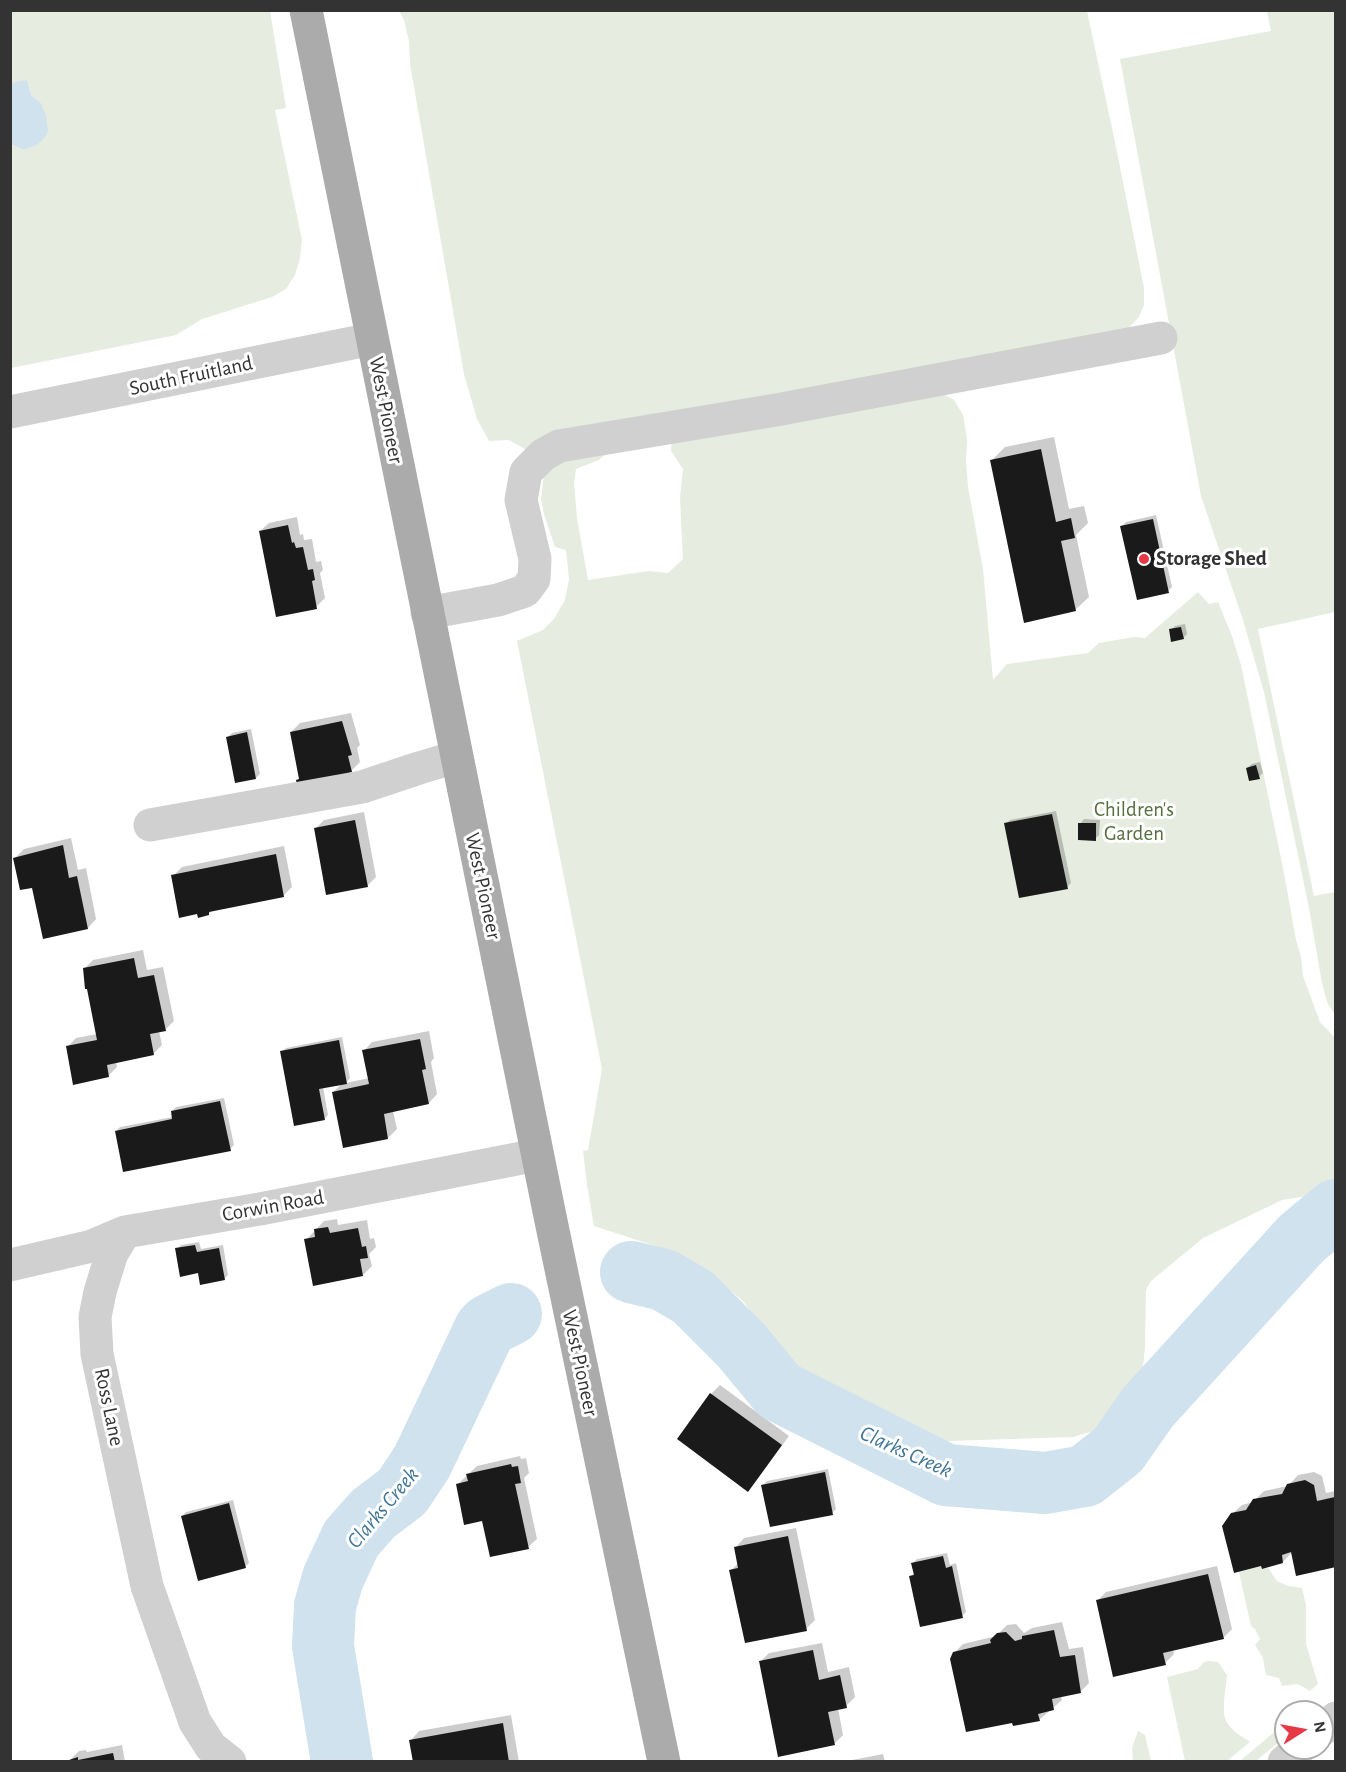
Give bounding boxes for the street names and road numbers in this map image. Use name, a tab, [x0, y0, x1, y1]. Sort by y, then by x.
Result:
street label: South Fruitland	[127, 351, 255, 401]
street label: West Pioneer	[363, 354, 409, 466]
street label: West Pioneer	[459, 830, 507, 942]
street label: Corwin Road	[220, 1185, 326, 1227]
street label: West Pioneer	[556, 1307, 604, 1419]
street label: Ross Lane	[88, 1366, 130, 1448]

